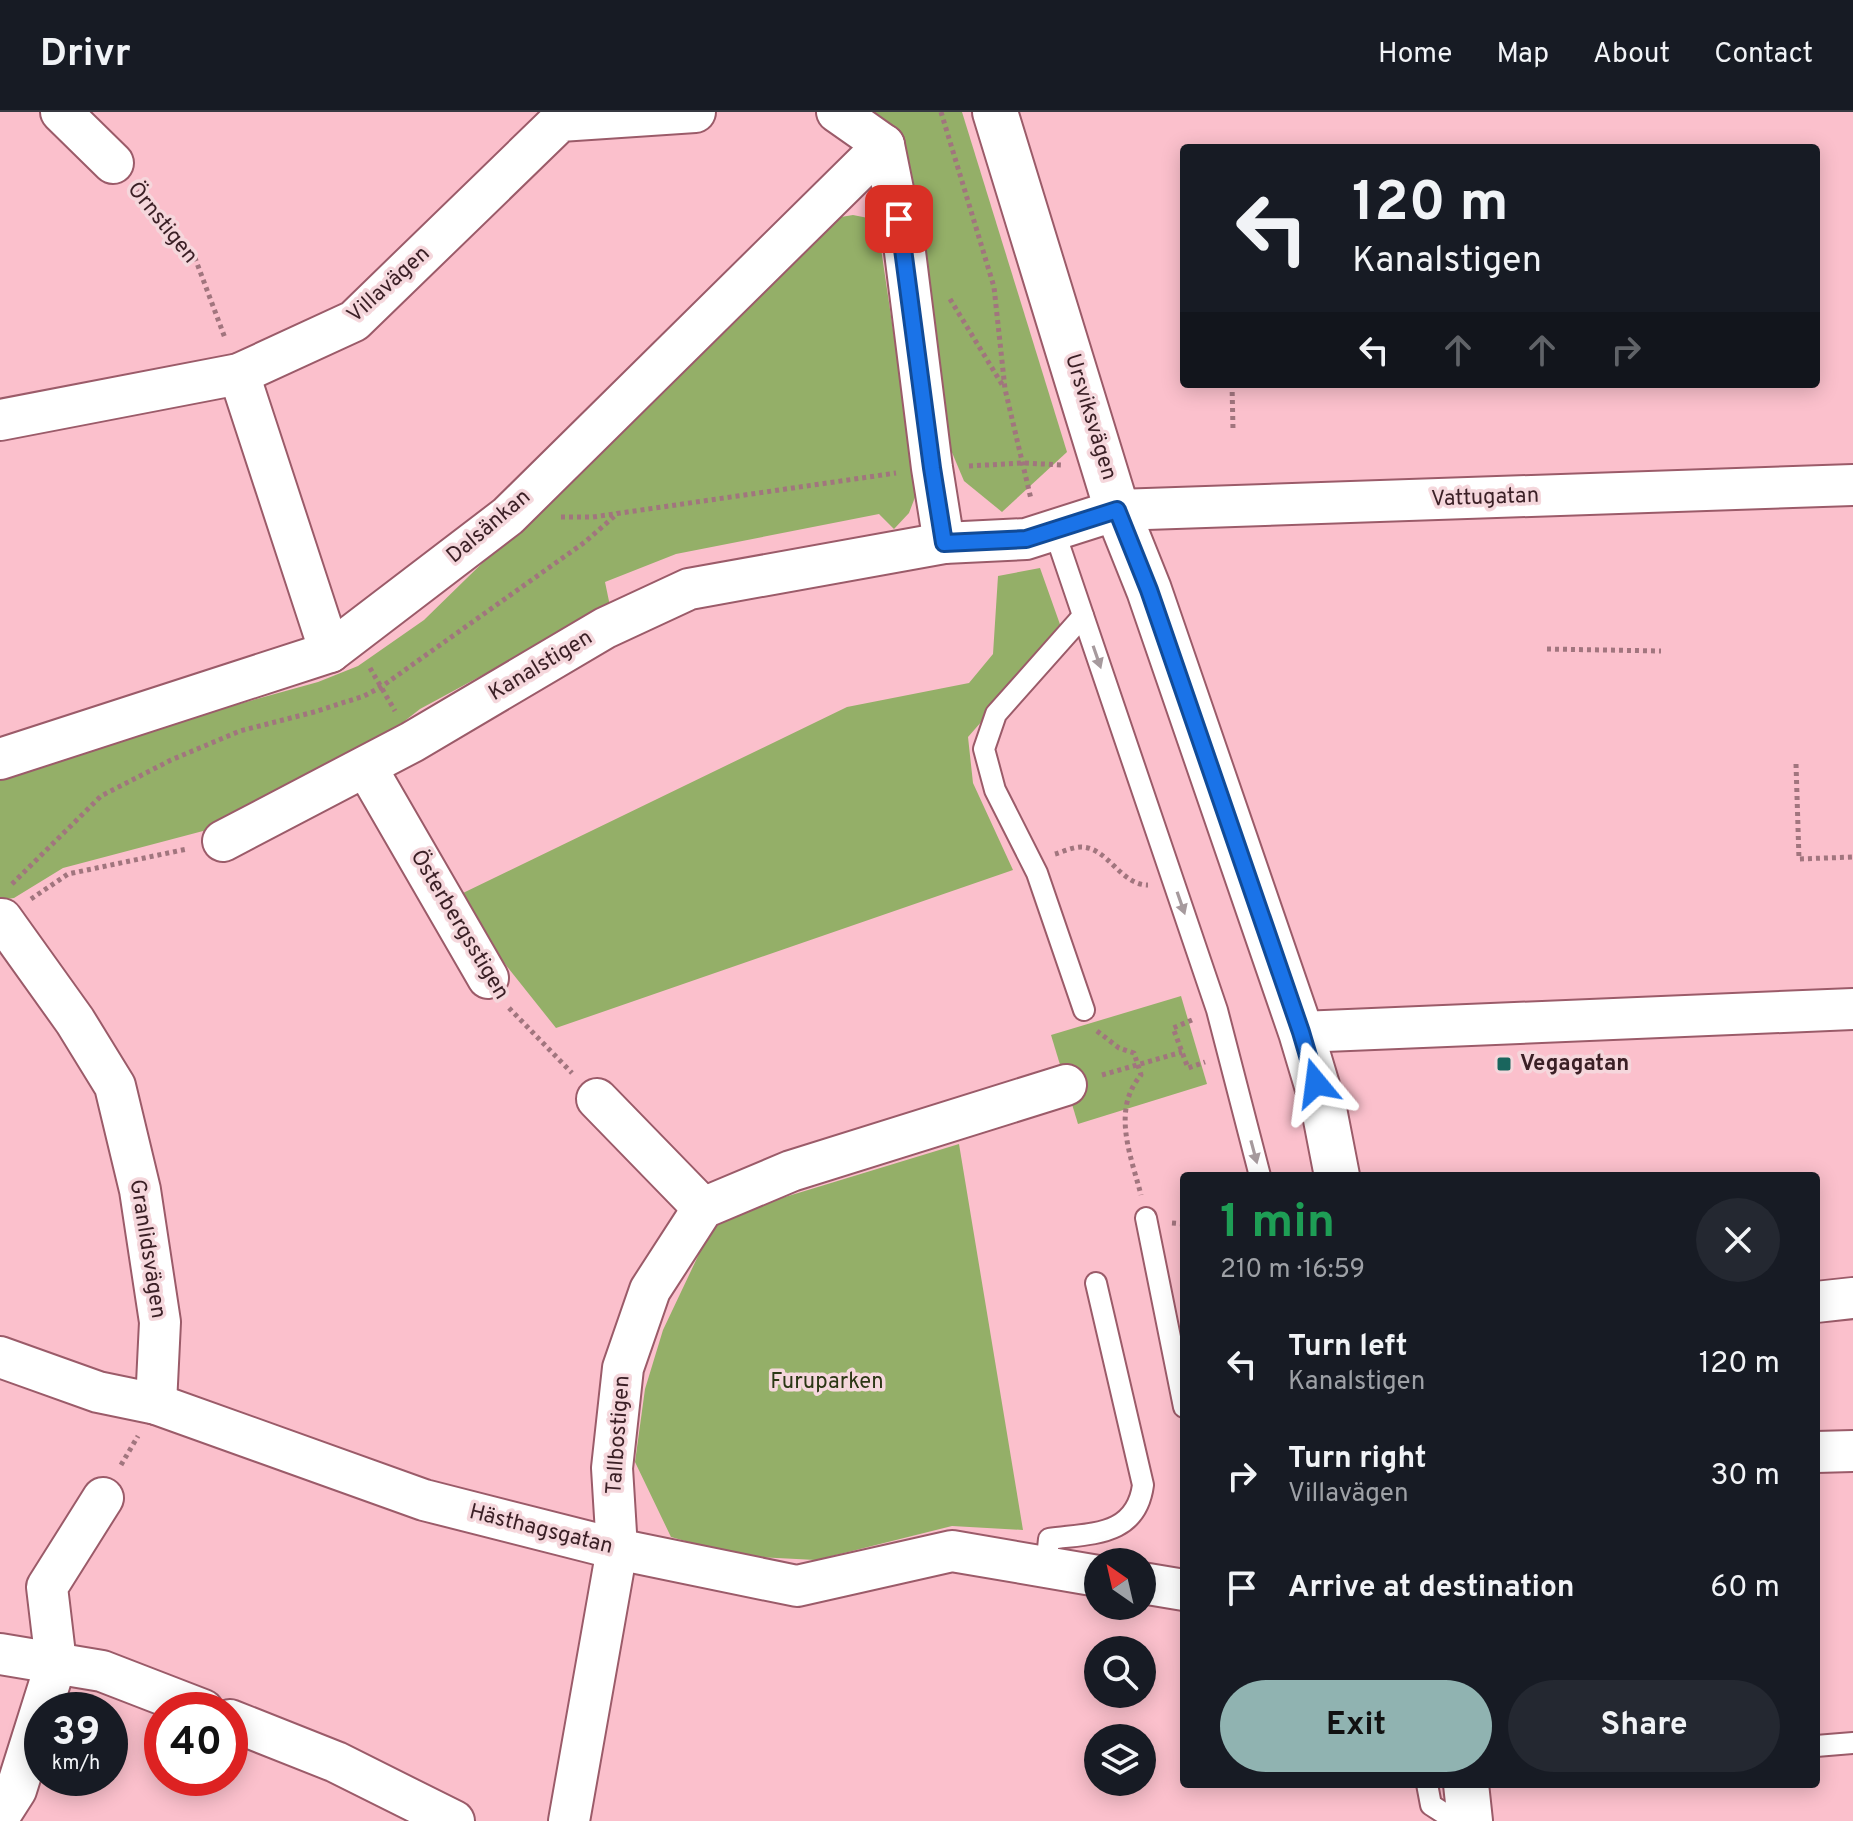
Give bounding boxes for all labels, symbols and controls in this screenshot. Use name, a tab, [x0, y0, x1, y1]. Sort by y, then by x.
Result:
text: Drivr	[40, 31, 131, 80]
text: Home	[1378, 37, 1452, 73]
text: Map	[1496, 37, 1549, 73]
text: About	[1593, 37, 1670, 73]
text: Contact	[1714, 37, 1813, 73]
text: 120 m	[1352, 170, 1509, 240]
street label: Örnstigen	[121, 175, 205, 269]
icon: left	[1220, 176, 1324, 280]
pin	[865, 185, 933, 253]
icon: arrive	[877, 197, 921, 241]
text: Kanalstigen	[1352, 239, 1542, 285]
street label: Villavägen	[342, 241, 436, 329]
icon: left	[1352, 328, 1396, 372]
icon: ahead	[1436, 328, 1480, 372]
icon: ahead	[1520, 328, 1564, 372]
icon: right	[1604, 328, 1648, 372]
street label: Ursviksvägen	[1058, 351, 1122, 483]
street label: Vattugatan	[1430, 483, 1540, 513]
street label: Dalsänkan	[441, 484, 537, 570]
street label: Kanalstigen	[484, 625, 598, 707]
one-way arrow	[1092, 645, 1104, 669]
street label: Österbergsstigen	[404, 844, 516, 1005]
one-way arrow	[1175, 891, 1187, 915]
position arrow	[1274, 1041, 1358, 1125]
place label: Vegagatan	[1520, 1051, 1629, 1078]
marker: Vegagatan	[1495, 1055, 1513, 1073]
one-way arrow	[1249, 1140, 1261, 1165]
street label: Granlidsvägen	[123, 1178, 171, 1320]
text: 1 min	[1220, 1194, 1335, 1254]
button: close	[1696, 1198, 1780, 1282]
text: 210 m · 16:59	[1220, 1254, 1365, 1287]
text: Turn left	[1288, 1329, 1408, 1366]
icon: left	[1220, 1342, 1264, 1386]
text: 120 m	[1699, 1346, 1780, 1383]
text: Kanalstigen	[1288, 1366, 1425, 1399]
park label: Furuparken	[770, 1369, 884, 1396]
street label: Tallbostigen	[601, 1374, 637, 1496]
text: Turn right	[1288, 1441, 1426, 1478]
icon: right	[1220, 1454, 1264, 1498]
text: 30 m	[1711, 1458, 1780, 1495]
text: Villavägen	[1288, 1478, 1409, 1511]
street label: Hästhagsgatan	[466, 1499, 616, 1561]
north arrow	[1084, 1548, 1156, 1620]
map controls	[1084, 1548, 1156, 1796]
icon: arrive	[1220, 1566, 1264, 1610]
text: Arrive at destination	[1288, 1570, 1574, 1607]
text: 60 m	[1710, 1570, 1780, 1607]
button: search	[1084, 1636, 1156, 1708]
button: Exit	[1220, 1680, 1492, 1772]
button: Share	[1508, 1680, 1780, 1772]
speed limit sign: 40	[144, 1692, 248, 1796]
text: 39	[52, 1709, 100, 1759]
button: layers	[1084, 1724, 1156, 1796]
text: km/h	[52, 1751, 100, 1777]

